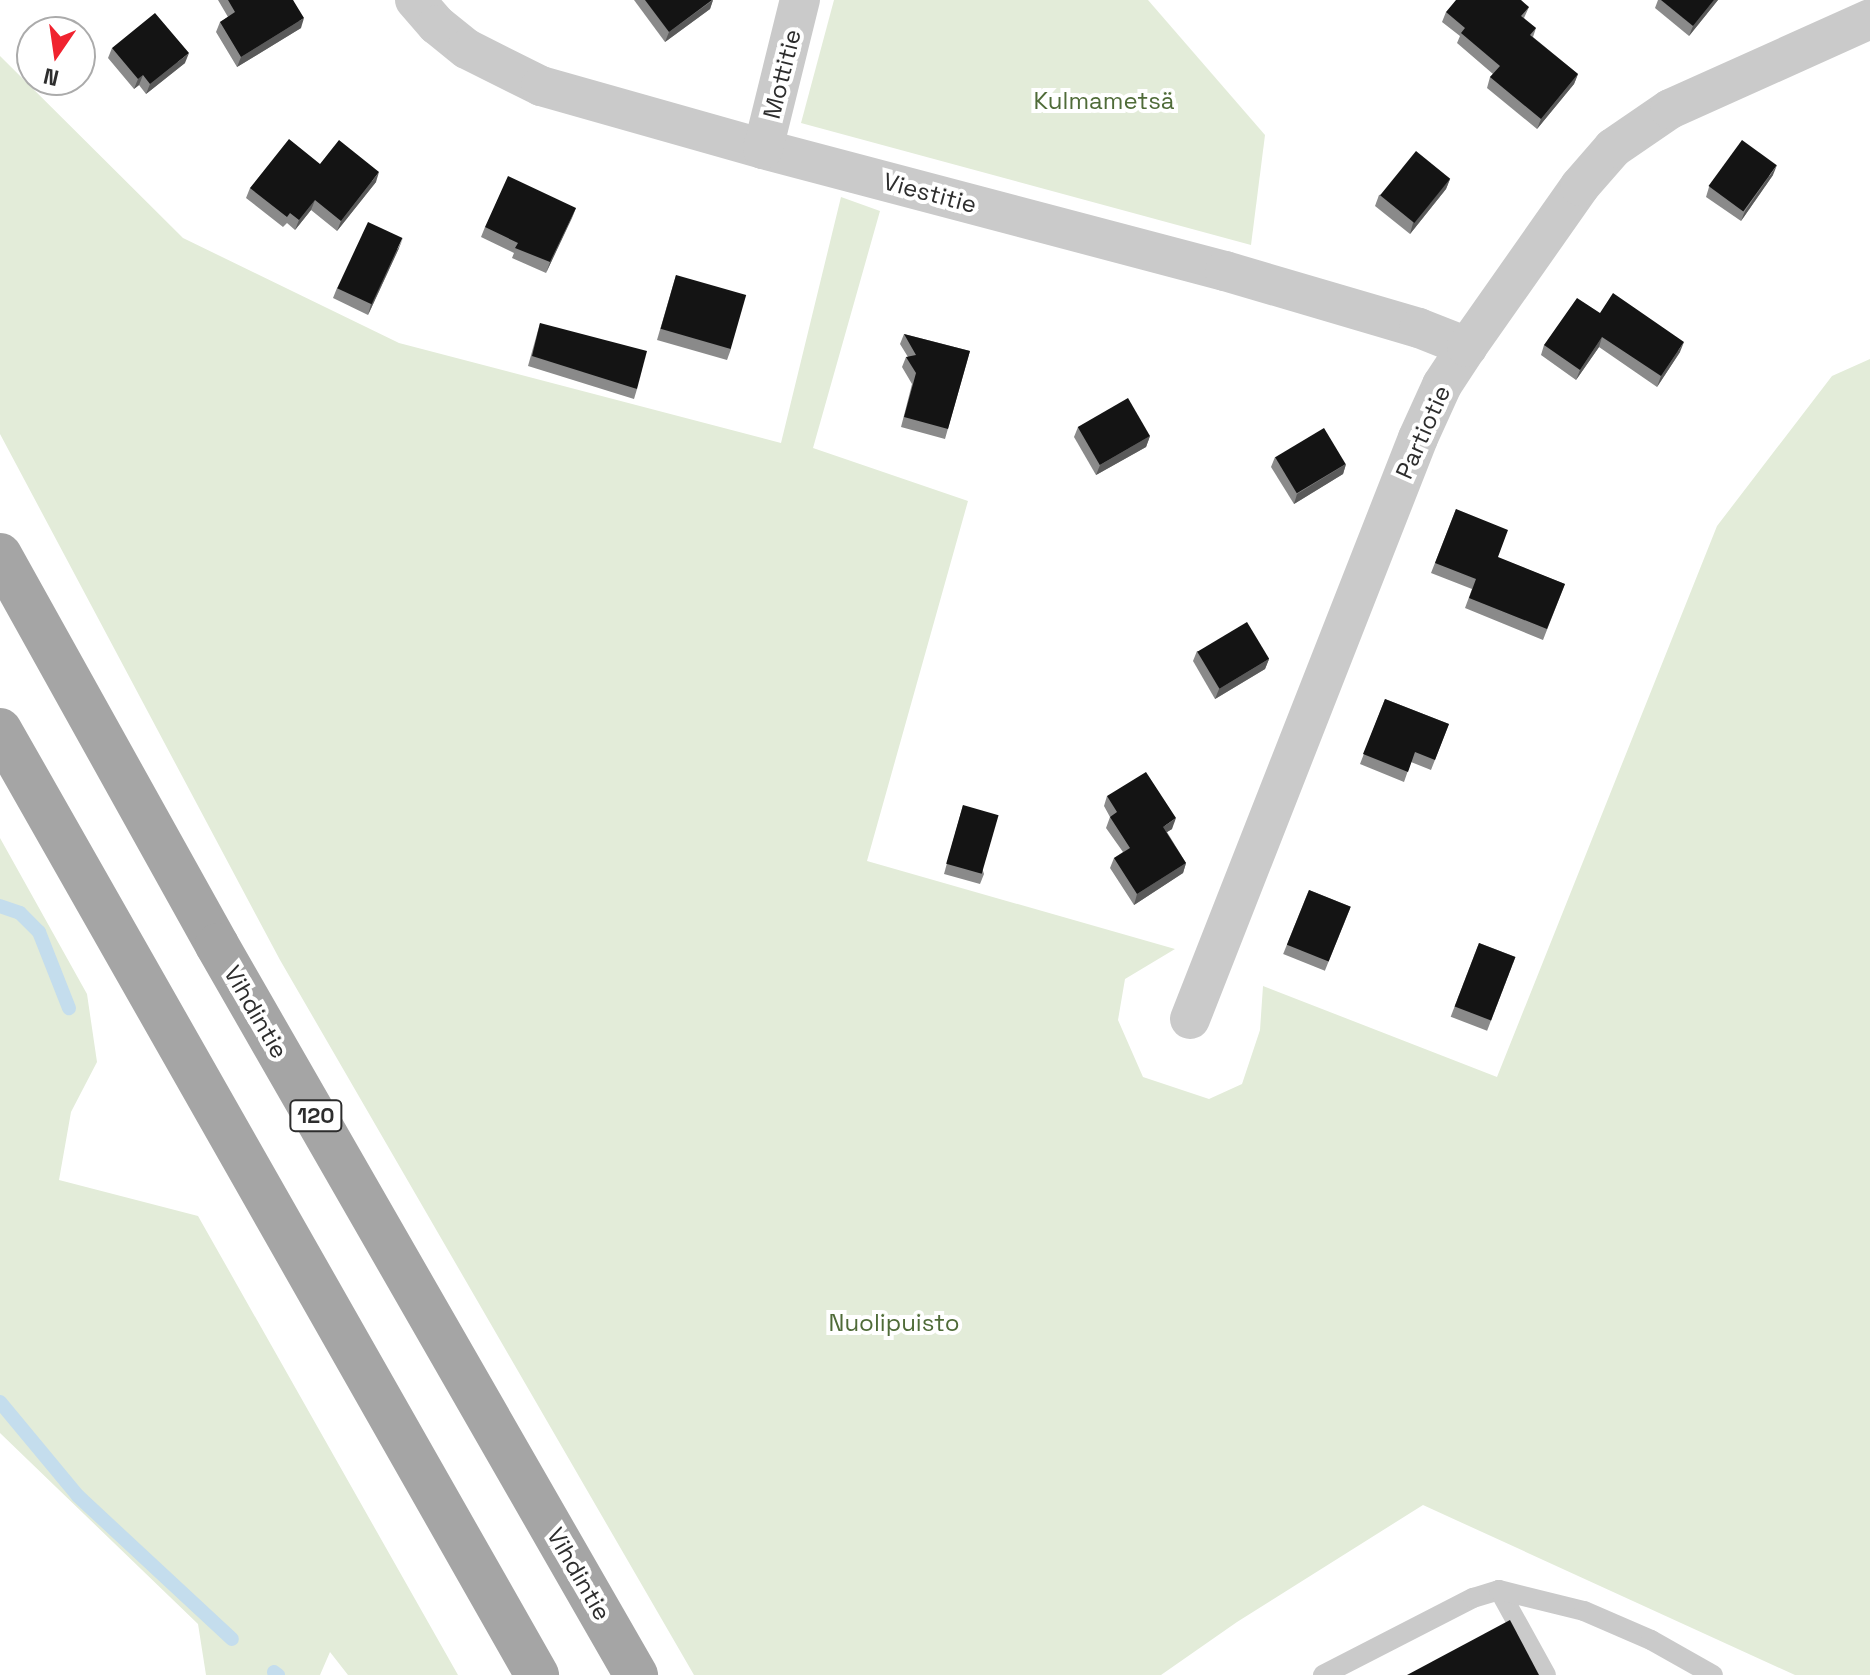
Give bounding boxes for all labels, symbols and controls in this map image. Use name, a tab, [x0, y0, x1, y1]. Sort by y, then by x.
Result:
north arrow	[16, 16, 96, 96]
street label: Mottitie	[757, 26, 807, 122]
text: N	[41, 62, 61, 93]
park label: Kulmametsä	[1033, 87, 1175, 115]
street label: Viestitie	[880, 167, 980, 219]
street label: Partiotie	[1390, 381, 1456, 483]
street label: Vihdintie	[218, 961, 294, 1063]
road number: 120	[288, 1098, 344, 1134]
park label: Nuolipuisto	[828, 1309, 960, 1337]
street label: Vihdintie	[541, 1523, 617, 1625]

